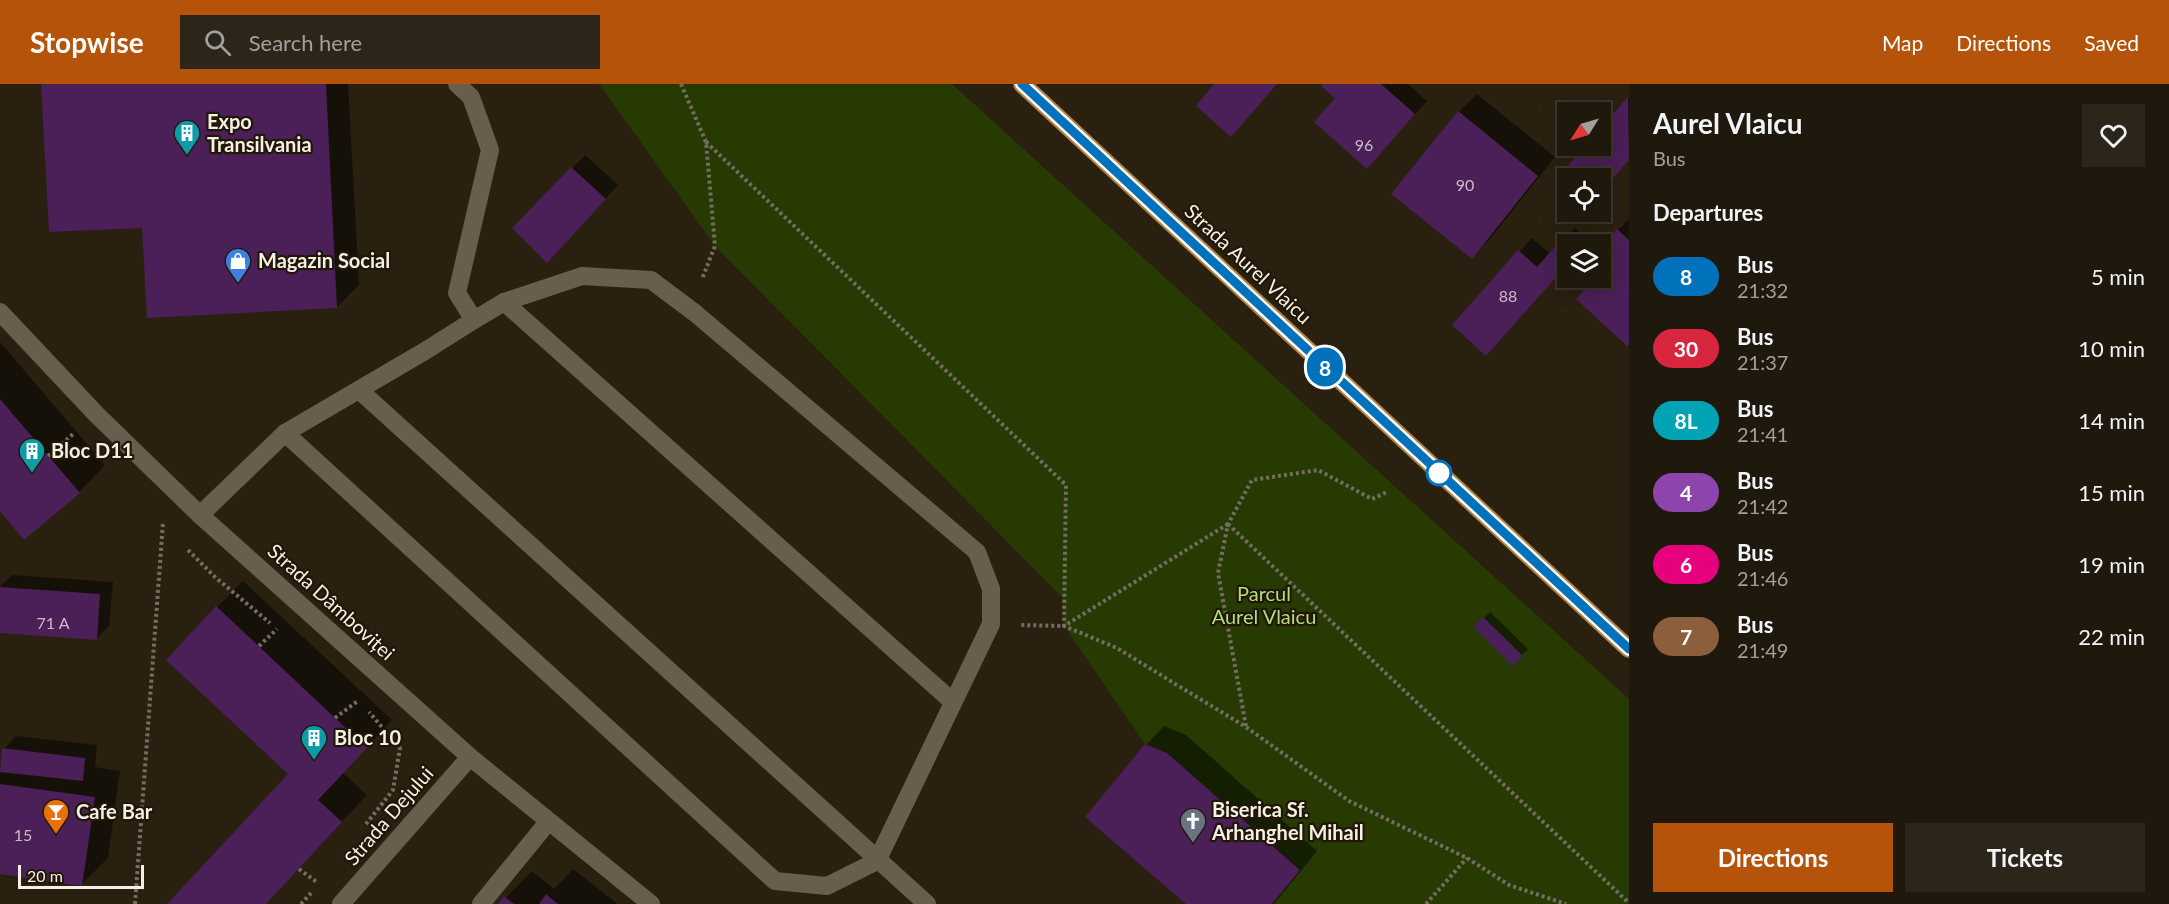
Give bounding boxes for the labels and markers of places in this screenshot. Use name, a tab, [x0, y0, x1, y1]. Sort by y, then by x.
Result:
place label: Expo Transilvania	[207, 109, 312, 156]
building icon: Expo Transilvania	[172, 118, 202, 156]
shop icon: Magazin Social	[223, 246, 253, 284]
place label: Magazin Social	[258, 248, 390, 272]
building icon: Bloc D11	[17, 436, 47, 474]
place label: Bloc D11	[51, 438, 133, 462]
unlabelled marker	[1426, 460, 1452, 486]
building icon: Bloc 10	[299, 723, 329, 761]
place label: Bloc 10	[334, 725, 402, 749]
bar icon: Cafe Bar	[41, 797, 71, 835]
place label: Biserica Sf. Arhanghel Mihail	[1211, 797, 1364, 844]
place label: Cafe Bar	[76, 799, 153, 823]
church icon: Biserica Sf. Arhanghel Mihail	[1178, 806, 1208, 844]

